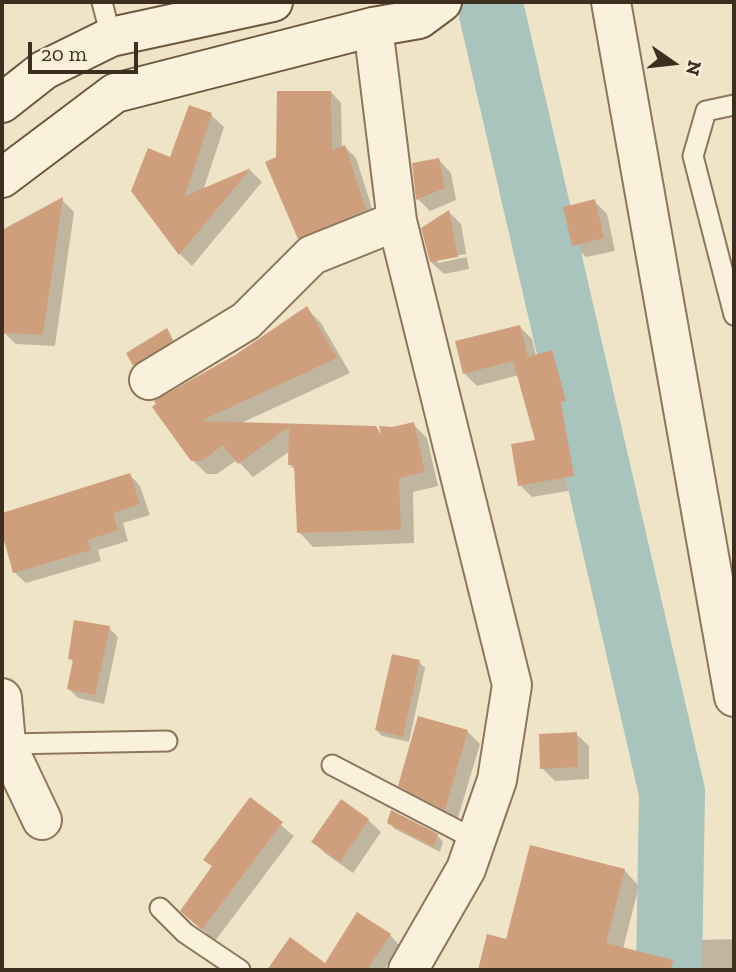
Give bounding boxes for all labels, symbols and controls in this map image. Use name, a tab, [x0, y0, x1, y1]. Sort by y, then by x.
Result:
scale bar	[32, 28, 142, 72]
north arrow	[638, 28, 708, 98]
text: 20 m	[41, 41, 87, 66]
text: N	[681, 58, 707, 78]

